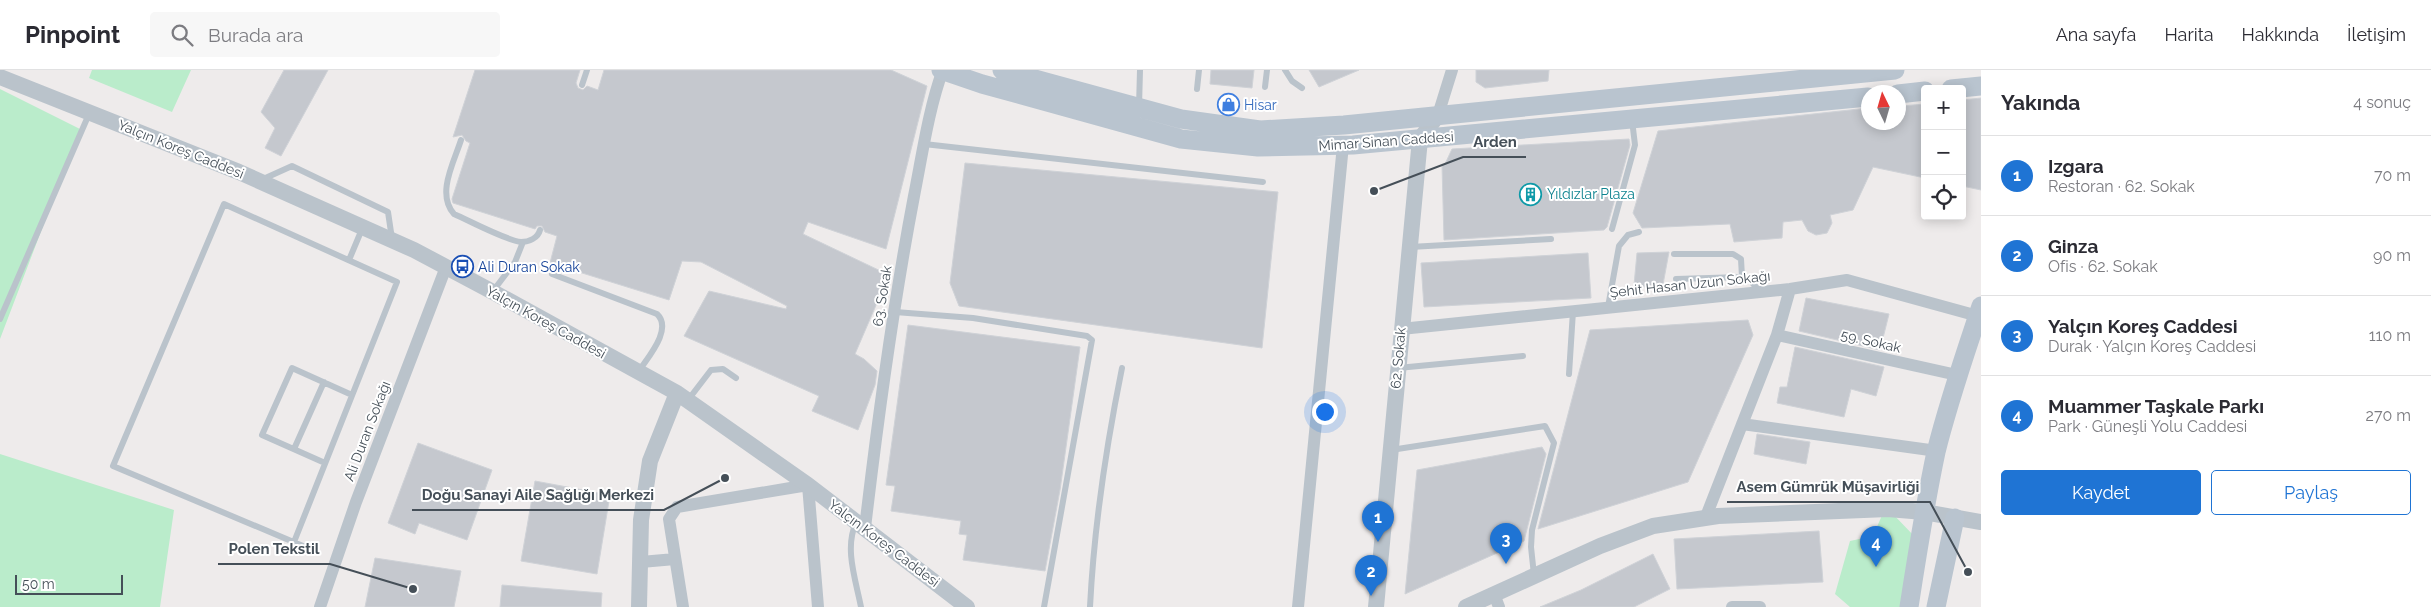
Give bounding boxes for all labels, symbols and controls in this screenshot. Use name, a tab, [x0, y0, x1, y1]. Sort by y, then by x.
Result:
search box	[150, 12, 500, 57]
text: Pinpoint	[25, 20, 120, 49]
icon: search	[168, 21, 196, 49]
text: Burada ara	[208, 24, 303, 46]
text: Ana sayfa	[2056, 24, 2136, 45]
text: Harita	[2164, 24, 2214, 45]
text: Hakkında	[2242, 24, 2319, 45]
text: İletişim	[2347, 24, 2406, 45]
north arrow	[1861, 85, 1906, 130]
map controls	[1921, 85, 1966, 220]
button: +	[1921, 85, 1966, 130]
text: Yakında	[2001, 90, 2080, 115]
shop icon: Hisar	[1216, 93, 1240, 117]
text: 4 sonuç	[2353, 93, 2411, 112]
place label: Hisar	[1244, 97, 1277, 113]
street label: Yalçın Koreş Caddesi	[116, 116, 246, 182]
callout: Arden	[1463, 127, 1526, 157]
street label: Mimar Sinan Caddesi	[1318, 128, 1454, 154]
button: −	[1921, 130, 1966, 175]
text: Arden	[1473, 133, 1517, 151]
text: Izgara	[2048, 155, 2104, 177]
text: 1	[2013, 166, 2021, 185]
text: 70 m	[2374, 166, 2411, 185]
button: locate	[1921, 175, 1966, 220]
text: Restoran · 62. Sokak	[2048, 177, 2195, 196]
building icon: Yıldızlar Plaza	[1519, 182, 1543, 206]
place label: Yıldızlar Plaza	[1547, 186, 1635, 202]
text: Ginza	[2048, 235, 2098, 257]
text: 2	[2012, 246, 2022, 265]
text: 90 m	[2373, 246, 2411, 265]
bus stop icon: Ali Duran Sokak	[450, 255, 474, 279]
text: Ofis · 62. Sokak	[2048, 257, 2158, 276]
place label: Ali Duran Sokak	[478, 259, 580, 275]
street label: 63. Sokak	[869, 264, 895, 328]
street label: Şehit Hasan Uzun Sokağı	[1609, 268, 1771, 300]
street label: Yalçın Koreş Caddesi	[483, 282, 609, 362]
text: Yalçın Koreş Caddesi	[2048, 315, 2238, 337]
street label: 62. Sokak	[1387, 326, 1409, 389]
street label: 59. Sokak	[1839, 326, 1903, 356]
text: 3	[2013, 326, 2021, 345]
text: 110 m	[2369, 326, 2411, 345]
text: Durak · Yalçın Koreş Caddesi	[2048, 337, 2256, 356]
street label: Ali Duran Sokağı	[341, 379, 393, 483]
text: Muammer Taşkale Parkı	[2048, 395, 2264, 417]
your location	[1312, 399, 1338, 425]
text: 4	[2012, 406, 2022, 425]
text: 270 m	[2366, 406, 2411, 425]
text: Park · Güneşli Yolu Caddesi	[2048, 417, 2247, 436]
button: Kaydet	[2001, 470, 2201, 515]
button: Paylaş	[2211, 470, 2411, 515]
callout: Asem Gümrük Müşavirliği	[1727, 472, 1930, 502]
text: Asem Gümrük Müşavirliği	[1737, 478, 1919, 496]
callout: Doğu Sanayi Aile Sağlığı Merkezi	[412, 480, 664, 510]
text: Doğu Sanayi Aile Sağlığı Merkezi	[422, 486, 654, 504]
street label: Yalçın Koreş Caddesi	[825, 496, 943, 590]
pin: 1	[1362, 501, 1394, 542]
pin: 3	[1490, 523, 1522, 564]
pin: 4	[1860, 526, 1892, 567]
callout: Polen Tekstil	[218, 534, 330, 564]
text: Polen Tekstil	[228, 540, 320, 558]
pin: 2	[1355, 555, 1387, 596]
scale bar	[15, 572, 122, 595]
text: 50 m	[22, 576, 55, 592]

